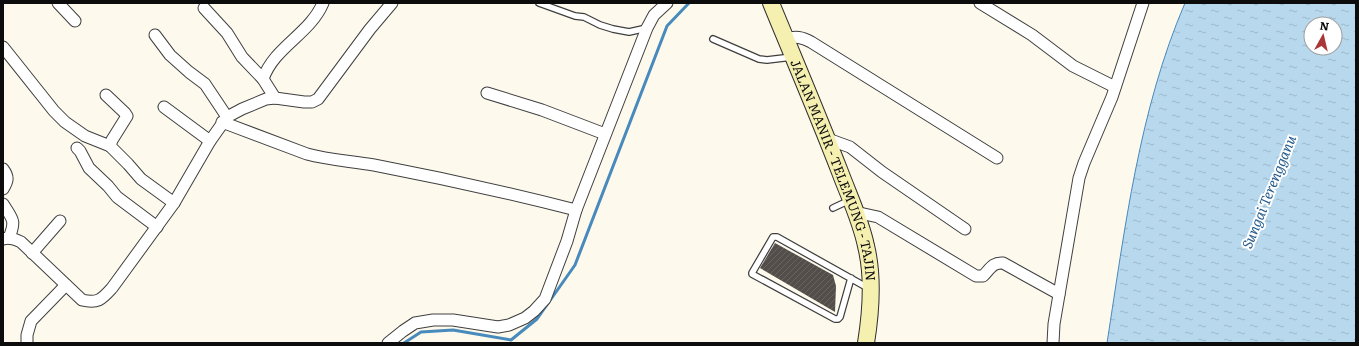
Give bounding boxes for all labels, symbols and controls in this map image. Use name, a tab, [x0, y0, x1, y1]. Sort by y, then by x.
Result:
north arrow	[1303, 16, 1343, 56]
text: N	[1319, 17, 1330, 34]
street label: JALAN MANIR - TELEMUNG - TAJIN	[786, 56, 881, 282]
water label: Sungai Terengganu	[1236, 131, 1300, 251]

